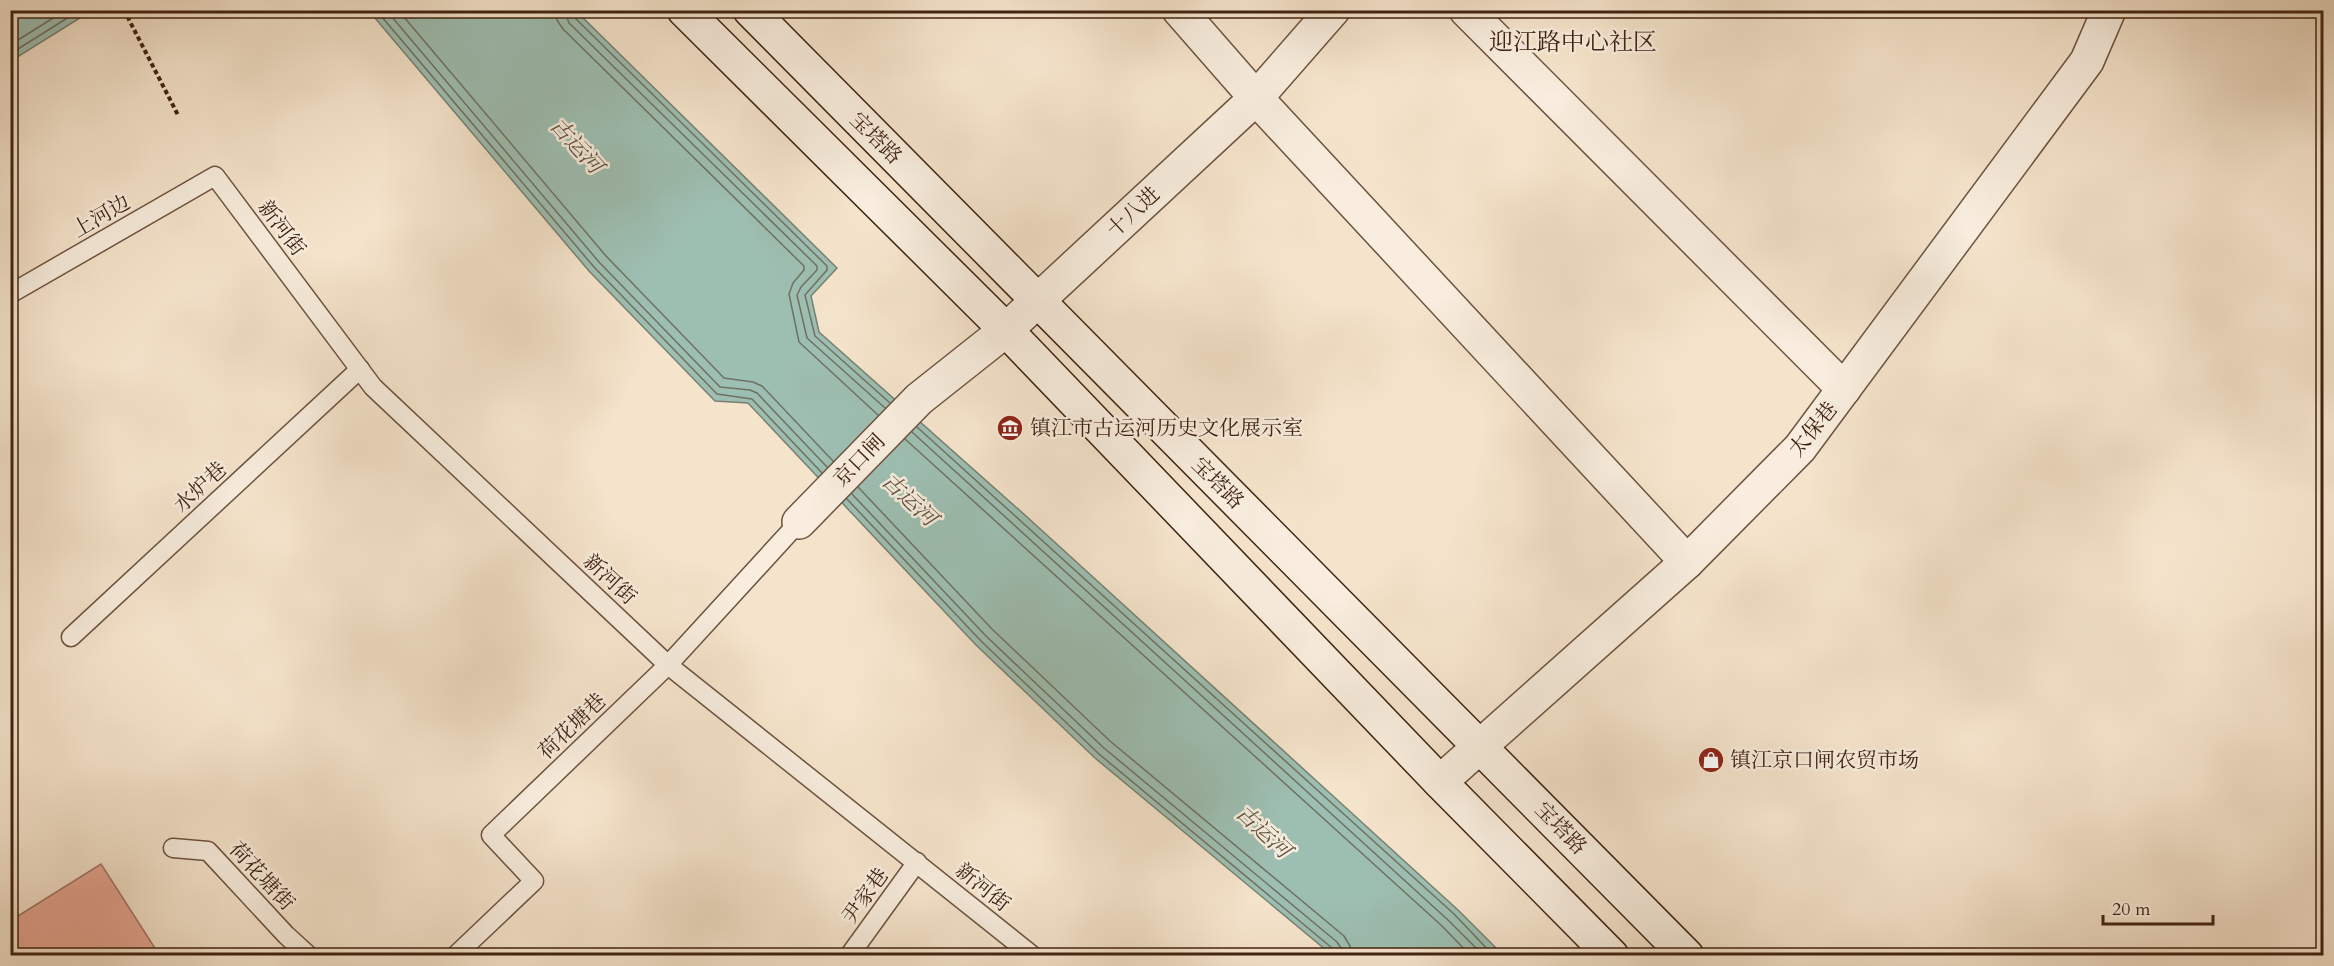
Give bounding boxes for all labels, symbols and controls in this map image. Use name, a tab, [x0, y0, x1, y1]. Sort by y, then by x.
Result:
district label: 迎江路中心社区	[1489, 26, 1657, 59]
street label: 宝塔路	[843, 106, 908, 171]
water label: 古运河	[543, 111, 612, 183]
street label: 十八进	[1100, 180, 1166, 244]
street label: 上河边	[67, 188, 136, 245]
street label: 新河街	[251, 194, 312, 262]
street label: 太保巷	[1782, 396, 1844, 463]
museum icon: 镇江市古运河历史文化展示室	[995, 413, 1025, 443]
place label: 镇江市古运河历史文化展示室	[1030, 414, 1303, 443]
street label: 京口闸	[827, 428, 892, 493]
street label: 宝塔路	[1185, 451, 1250, 516]
street label: 水炉巷	[167, 455, 233, 519]
water label: 古运河	[875, 466, 947, 536]
street label: 新河街	[577, 547, 643, 611]
street label: 荷花塘巷	[532, 687, 613, 766]
shop icon: 镇江京口闸农贸市场	[1696, 745, 1726, 775]
place label: 镇江京口闸农贸市场	[1730, 746, 1919, 775]
street label: 宝塔路	[1528, 796, 1593, 861]
water label: 古运河	[1229, 798, 1301, 868]
street label: 荷花塘街	[222, 836, 301, 917]
street label: 新河街	[949, 856, 1016, 918]
street label: 尹家巷	[835, 862, 896, 930]
scale bar	[2103, 888, 2212, 926]
text: 20 m	[2112, 897, 2151, 922]

